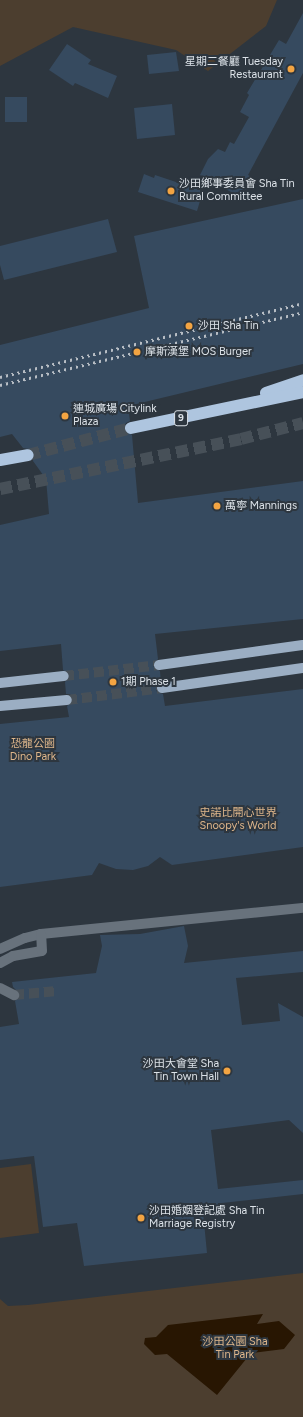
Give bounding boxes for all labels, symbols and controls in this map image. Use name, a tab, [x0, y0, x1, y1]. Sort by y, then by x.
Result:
place label: 星期二餐廳 Tuesday Restaurant	[185, 56, 283, 82]
marker: 星期二餐廳 Tuesday Restaurant	[286, 64, 296, 74]
place label: 沙田鄉事委員會 Sha Tin Rural Committee	[179, 178, 295, 204]
marker: 沙田鄉事委員會 Sha Tin Rural Committee	[166, 186, 176, 196]
place label: 沙田 Sha Tin	[198, 319, 259, 333]
marker: 沙田 Sha Tin	[183, 320, 195, 332]
place label: 摩斯漢堡 MOS Burger	[145, 345, 252, 359]
marker: 摩斯漢堡 MOS Burger	[132, 347, 142, 357]
place label: 連城廣場 Citylink Plaza	[73, 403, 157, 429]
road number: 9	[174, 410, 188, 426]
marker: 連城廣場 Citylink Plaza	[60, 411, 70, 421]
place label: 萬寧 Mannings	[225, 499, 297, 513]
marker: 萬寧 Mannings	[212, 501, 222, 511]
place label: 1期 Phase 1	[121, 675, 176, 689]
marker: 1期 Phase 1	[108, 677, 118, 687]
park label: 恐龍公園 Dino Park	[10, 738, 56, 764]
park label: 史諾比開心世界 Snoopy's World	[200, 807, 276, 833]
place label: 沙田大會堂 Sha Tin Town Hall	[143, 1058, 219, 1084]
marker: 沙田大會堂 Sha Tin Town Hall	[222, 1066, 232, 1076]
place label: 沙田婚姻登記處 Sha Tin Marriage Registry	[149, 1205, 265, 1231]
marker: 沙田婚姻登記處 Sha Tin Marriage Registry	[136, 1213, 146, 1223]
park label: 沙田公園 Sha Tin Park	[202, 1336, 268, 1362]

